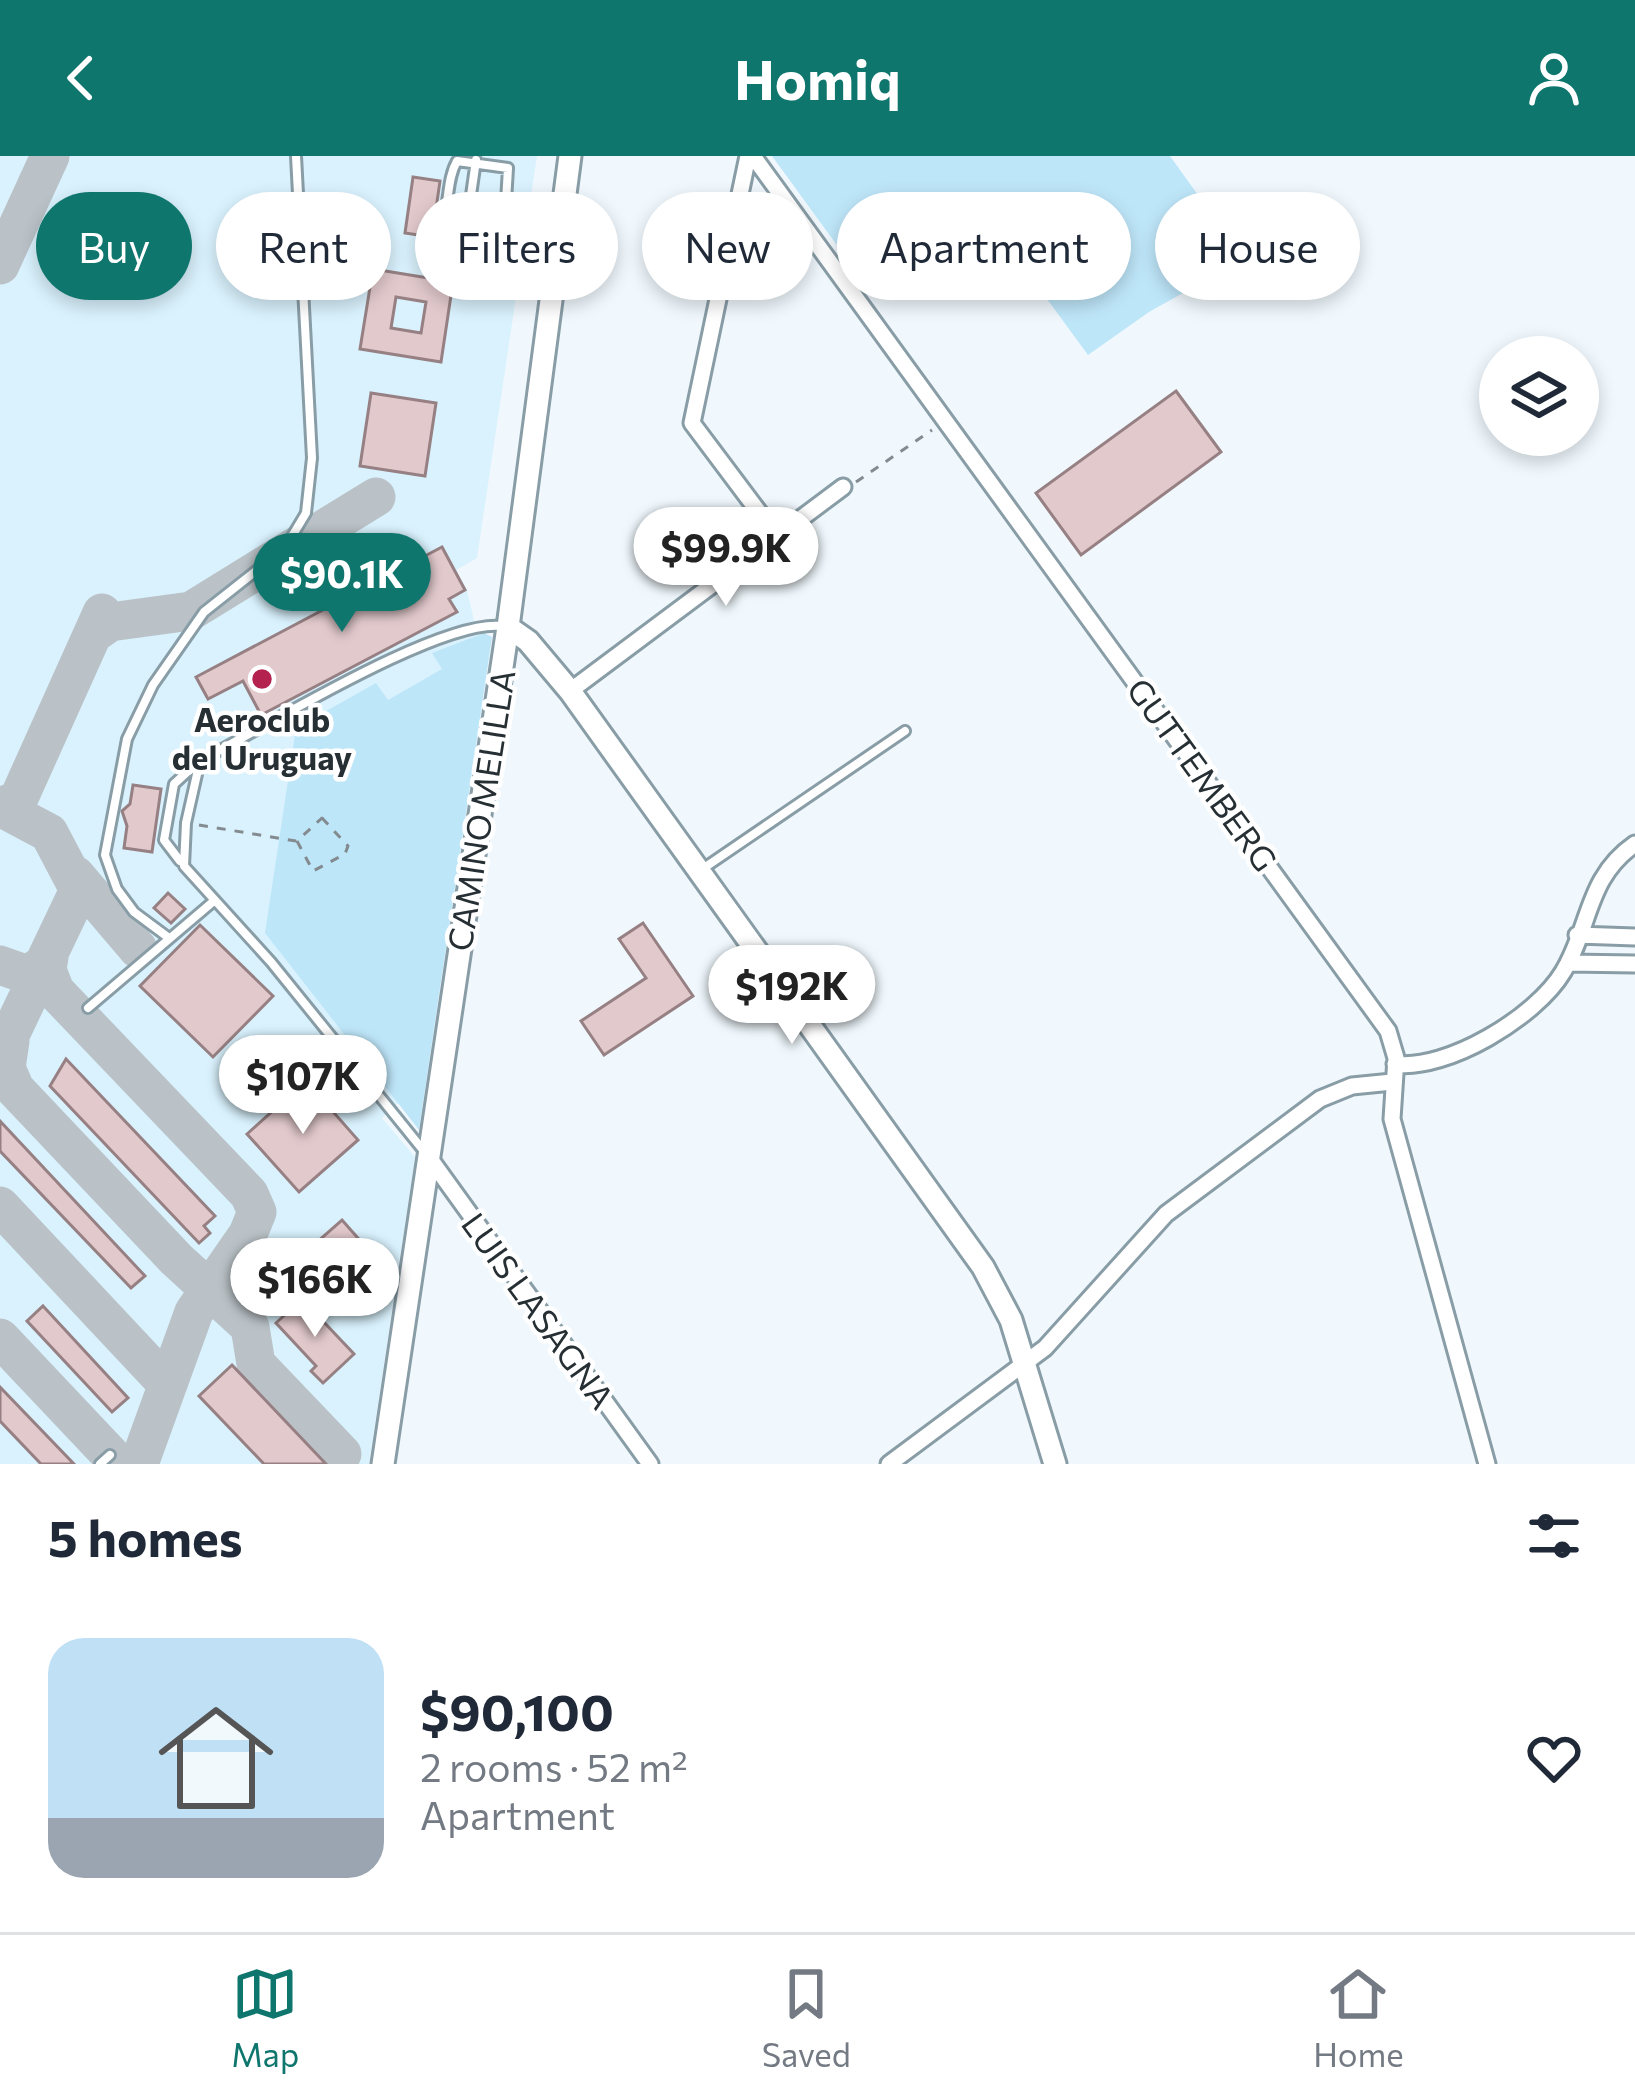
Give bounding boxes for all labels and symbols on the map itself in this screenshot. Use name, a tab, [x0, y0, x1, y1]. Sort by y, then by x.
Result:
pin: $99.9K	[628, 507, 824, 609]
pin: $90.1K	[244, 533, 440, 635]
marker: Aeroclub del Uruguay	[249, 666, 275, 692]
street label: CAMINO MELILLA	[438, 666, 522, 954]
street label: GUTTEMBERG	[1119, 670, 1287, 878]
place label: Aeroclub del Uruguay	[172, 698, 352, 777]
pin: $192K	[708, 945, 876, 1047]
pin: $107K	[219, 1035, 387, 1137]
street label: LUIS LASAGNA	[454, 1204, 624, 1416]
pin: $166K	[231, 1238, 399, 1340]

